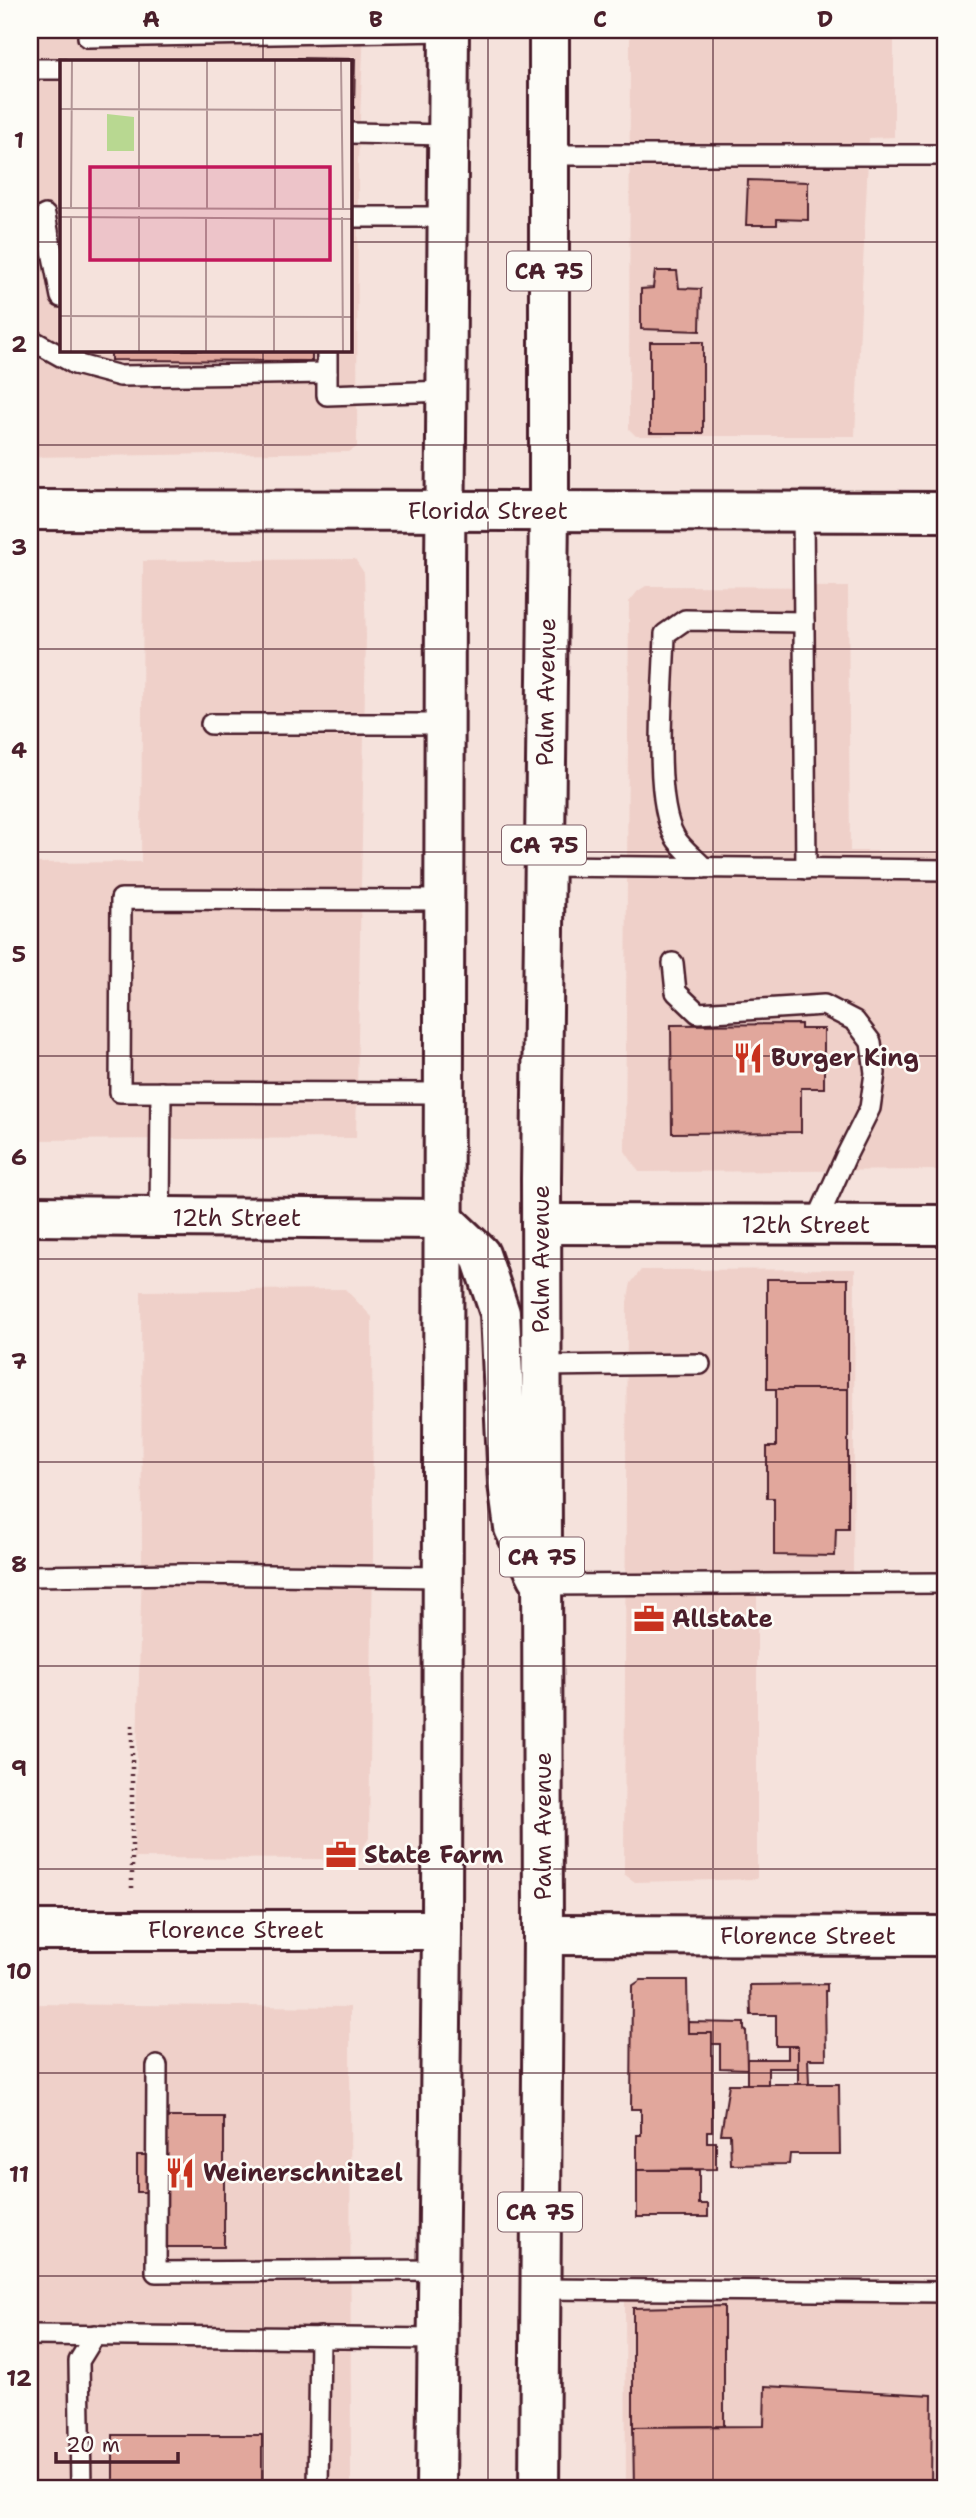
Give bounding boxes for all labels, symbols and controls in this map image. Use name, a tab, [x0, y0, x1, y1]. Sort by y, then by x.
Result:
text: A	[142, 4, 160, 34]
text: B	[369, 4, 383, 34]
text: C	[593, 4, 607, 34]
text: D	[817, 4, 833, 34]
inset map	[60, 60, 352, 352]
text: 1	[14, 125, 24, 155]
road number: CA 75	[507, 252, 591, 290]
text: 2	[11, 329, 27, 359]
street label: Florida Street	[408, 495, 568, 527]
text: 3	[11, 532, 27, 562]
street label: Palm Avenue	[529, 618, 563, 766]
text: 4	[11, 735, 27, 765]
road number: CA 75	[502, 825, 586, 864]
text: 5	[12, 939, 26, 969]
restaurant icon: Burger King	[731, 1041, 765, 1075]
place label: Burger King	[771, 1042, 919, 1074]
text: 6	[11, 1142, 27, 1172]
street label: Palm Avenue	[525, 1185, 557, 1333]
street label: 12th Street	[173, 1202, 301, 1234]
street label: 12th Street	[742, 1209, 870, 1241]
text: 7	[11, 1346, 27, 1376]
road number: CA 75	[500, 1538, 584, 1576]
text: 8	[11, 1549, 27, 1579]
office icon: Allstate	[632, 1602, 666, 1636]
place label: Allstate	[672, 1603, 773, 1635]
street label: Palm Avenue	[527, 1752, 559, 1900]
text: 9	[11, 1753, 27, 1783]
office icon: State Farm	[324, 1838, 358, 1872]
place label: State Farm	[364, 1839, 503, 1871]
street label: Florence Street	[148, 1914, 324, 1946]
street label: Florence Street	[720, 1920, 896, 1952]
text: 10	[6, 1956, 32, 1986]
restaurant icon: Weinerschnitzel	[163, 2156, 197, 2190]
place label: Weinerschnitzel	[203, 2157, 403, 2189]
text: 11	[9, 2159, 29, 2189]
road number: CA 75	[498, 2192, 582, 2232]
text: 12	[6, 2363, 32, 2393]
scale bar	[56, 2420, 178, 2464]
text: 20 m	[66, 2431, 120, 2459]

